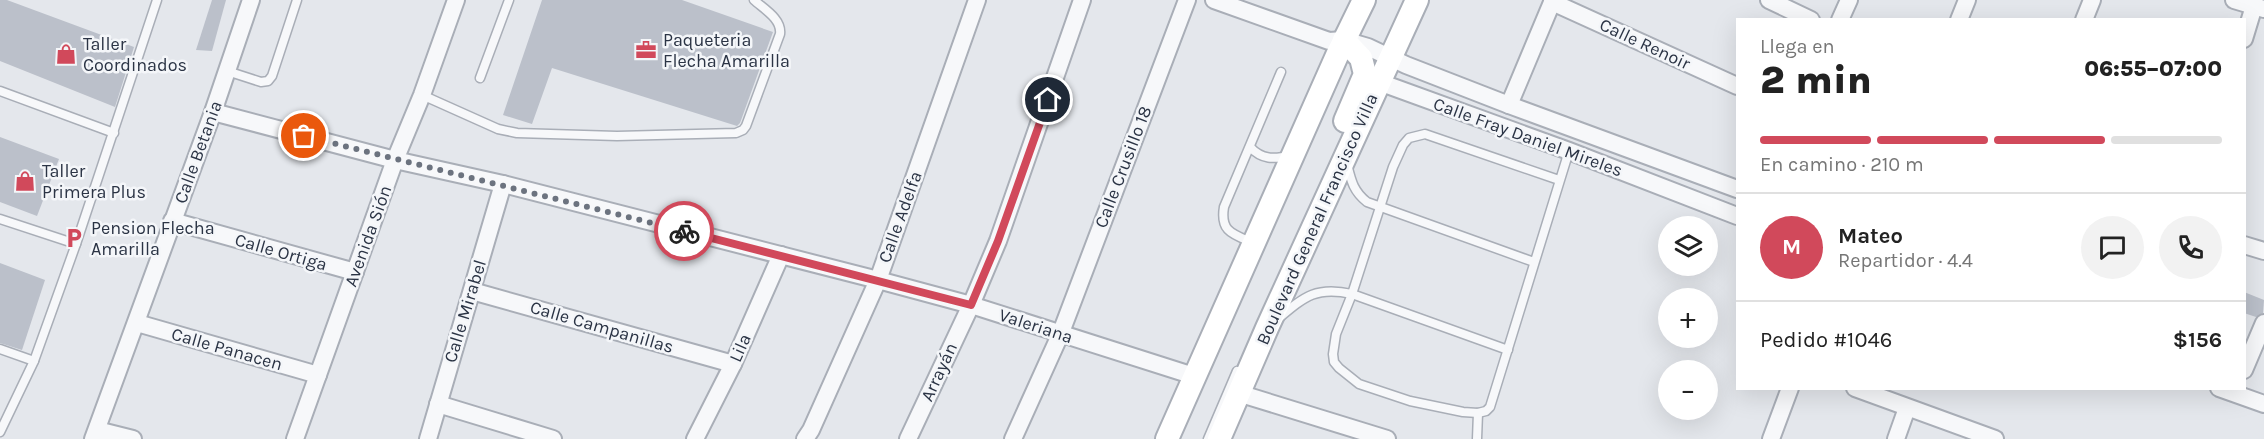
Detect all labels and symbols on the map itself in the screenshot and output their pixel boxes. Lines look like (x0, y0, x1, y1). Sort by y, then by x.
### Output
street label: Calle Renoir (1596, 13, 1694, 75)
place label: Paqueteria Flecha Amarilla (663, 29, 790, 72)
place label: Taller Coordinados (83, 33, 187, 76)
office icon: Paqueteria Flecha Amarilla (634, 38, 658, 62)
shop icon: Taller Coordinados (54, 42, 78, 66)
pin (1022, 74, 1073, 125)
street label: Boulevard General Francisco Villa (1251, 90, 1383, 348)
street label: Calle Fray Daniel Mireles (1430, 93, 1626, 181)
street label: Calle Betania (169, 98, 227, 206)
street label: Calle Crusillo 18 (1090, 103, 1156, 231)
pin (278, 110, 329, 161)
place label: Taller Primera Plus (42, 160, 146, 203)
street label: Calle Adelfa (873, 168, 927, 266)
shop icon: Taller Primera Plus (13, 169, 37, 193)
street label: Avenida Sión (339, 182, 397, 290)
courier (654, 201, 714, 261)
place label: Pension Flecha Amarilla (91, 217, 215, 260)
parking icon: Pension Flecha Amarilla (62, 226, 86, 250)
street label: Calle Ortiga (232, 228, 330, 276)
street label: Calle Mirabel (439, 257, 491, 365)
street label: Calle Campanillas (528, 296, 676, 358)
street label: Valeriana (996, 304, 1076, 348)
street label: Calle Panacen (169, 323, 285, 375)
street label: Lila (724, 330, 756, 366)
street label: Arrayán (916, 339, 962, 405)

